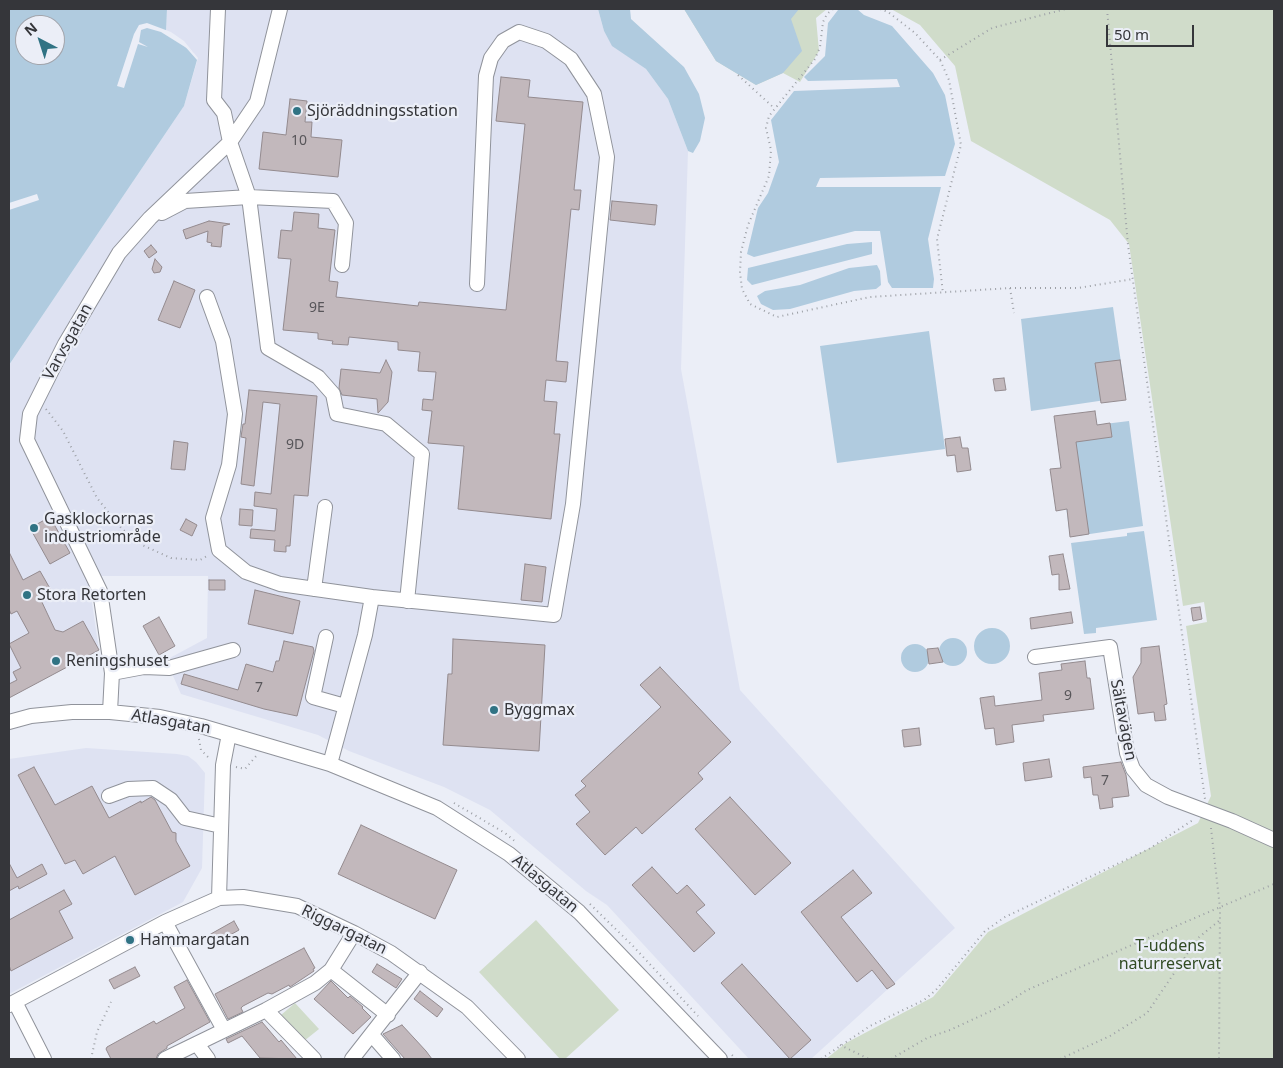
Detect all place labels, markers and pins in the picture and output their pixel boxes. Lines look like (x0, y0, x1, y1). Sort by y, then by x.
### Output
place label: Sjöräddningsstation (307, 101, 458, 121)
marker: Sjöräddningsstation (291, 105, 303, 117)
place label: Gasklockornas industriområde (44, 509, 161, 547)
marker: Gasklockornas industriområde (28, 522, 40, 534)
place label: Stora Retorten (37, 585, 146, 605)
marker: Stora Retorten (21, 589, 33, 601)
place label: Reningshuset (66, 651, 169, 671)
marker: Reningshuset (50, 655, 62, 667)
place label: Byggmax (504, 700, 575, 720)
marker: Byggmax (488, 704, 500, 716)
place label: Hammargatan (140, 930, 250, 950)
marker: Hammargatan (124, 934, 136, 946)

